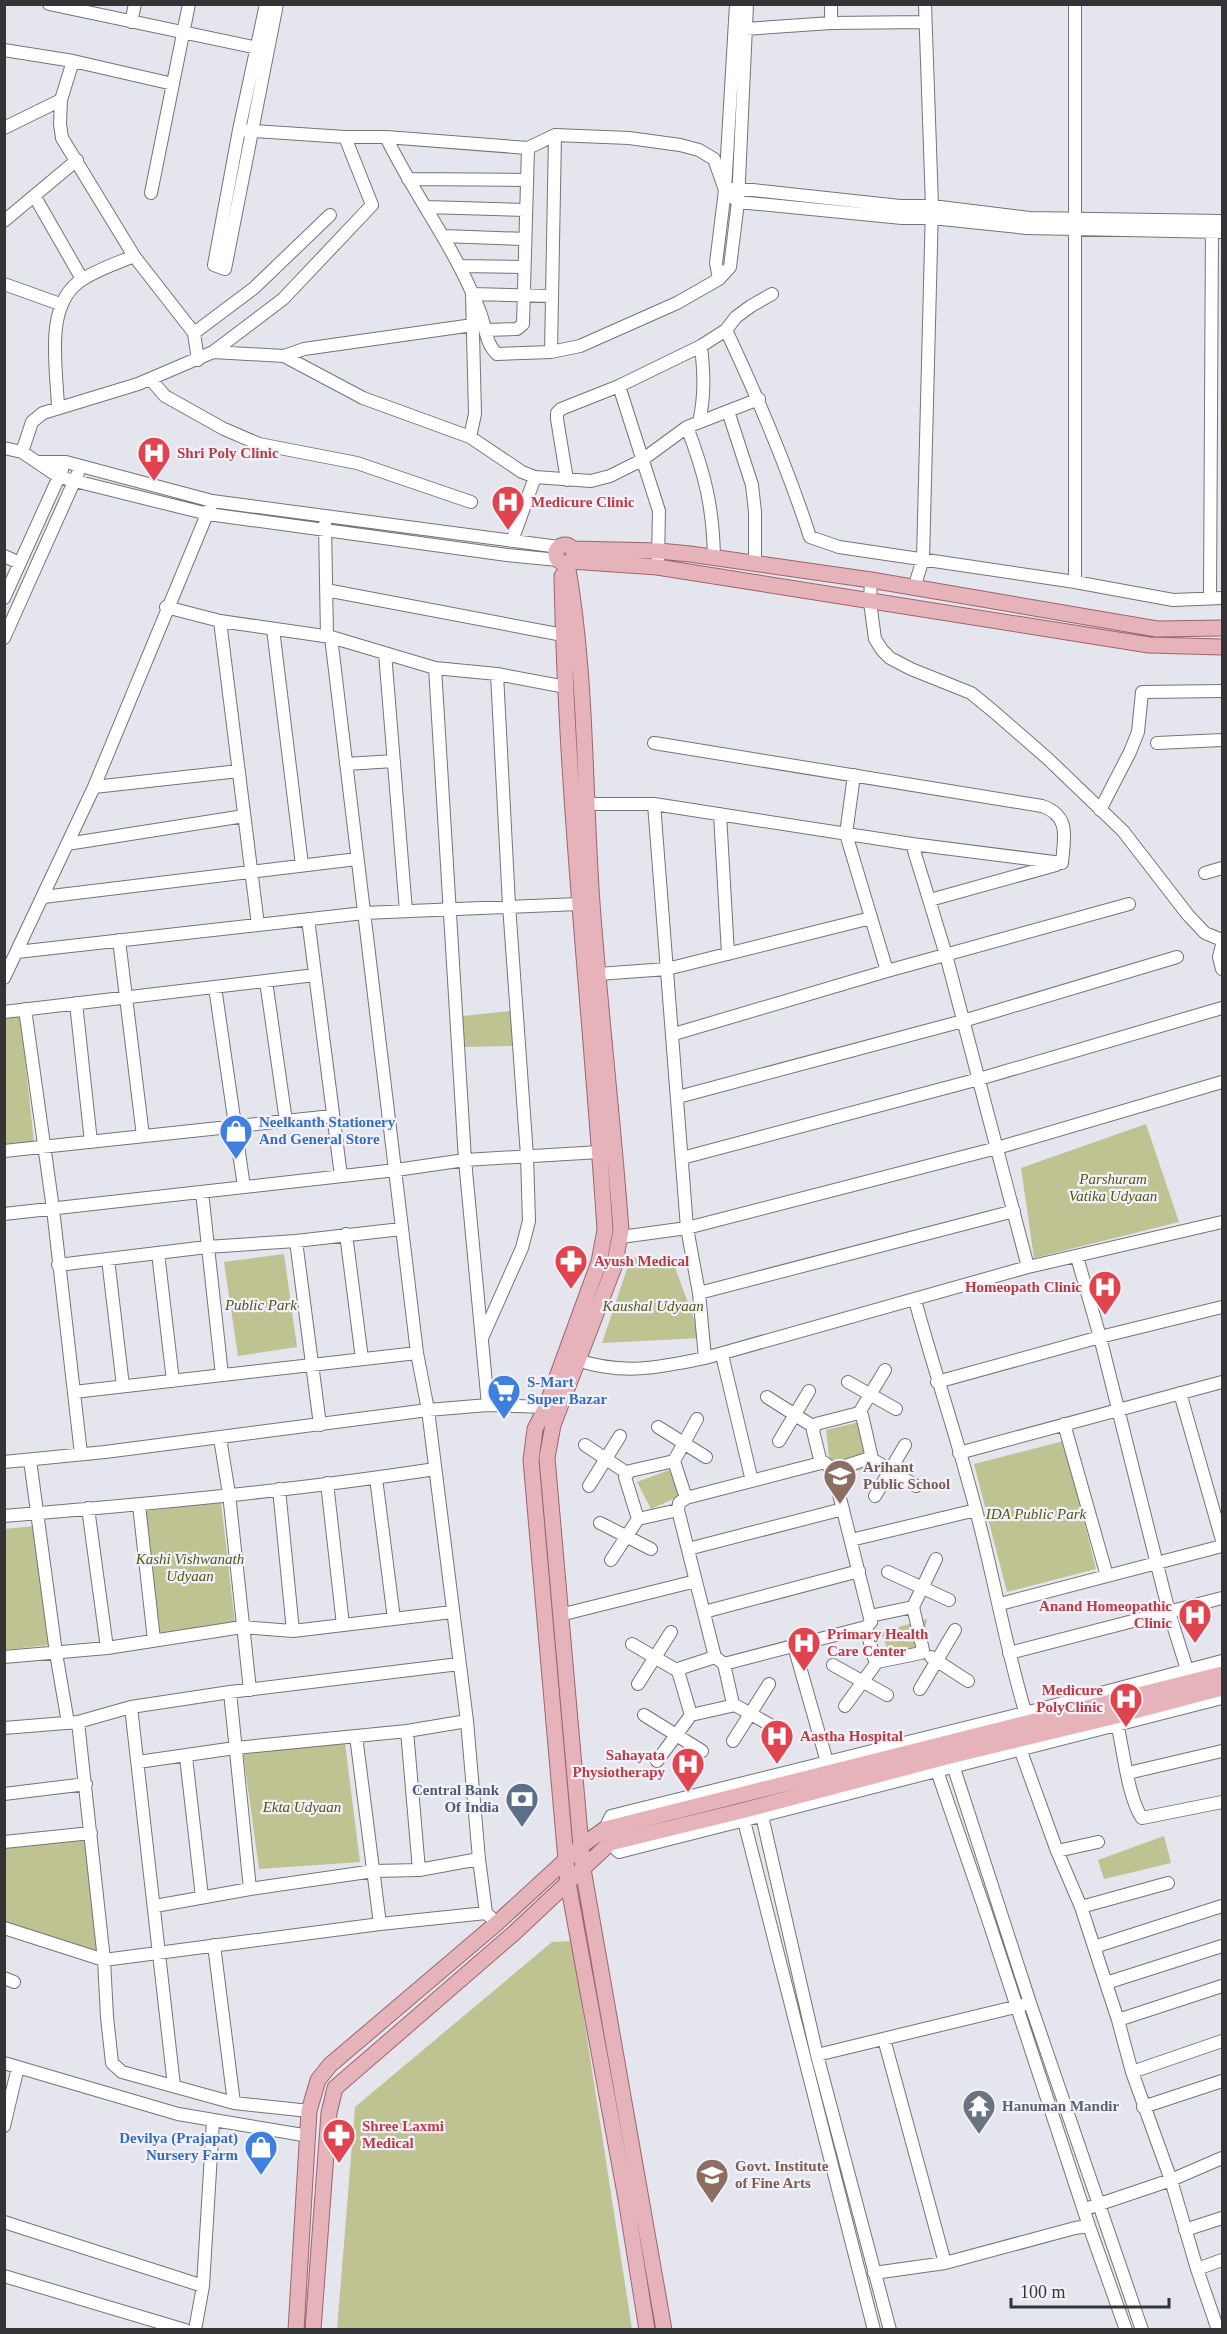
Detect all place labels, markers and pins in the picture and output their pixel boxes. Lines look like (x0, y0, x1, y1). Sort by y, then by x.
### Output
hospital icon: Shri Poly Clinic (136, 435, 172, 482)
place label: Shri Poly Clinic (177, 445, 279, 461)
hospital icon: Medicure Clinic (490, 484, 526, 531)
place label: Medicure Clinic (531, 494, 635, 510)
shop icon: Neelkanth Stationery And General Store (218, 1113, 254, 1160)
place label: Neelkanth Stationery And General Store (259, 1114, 396, 1147)
pharmacy icon: Ayush Medical (553, 1243, 589, 1290)
place label: Ayush Medical (594, 1253, 689, 1269)
hospital icon: Homeopath Clinic (1087, 1269, 1123, 1316)
place label: Homeopath Clinic (965, 1279, 1082, 1295)
supermarket icon: S-Mart Super Bazar (486, 1373, 522, 1420)
place label: S-Mart Super Bazar (527, 1374, 607, 1407)
school or university icon: Arihant Public School (822, 1458, 858, 1505)
place label: Arihant Public School (863, 1459, 950, 1492)
hospital icon: Anand Homeopathic Clinic (1177, 1597, 1213, 1644)
place label: Anand Homeopathic Clinic (1039, 1598, 1172, 1631)
hospital icon: Primary Health Care Center (786, 1625, 822, 1672)
place label: Primary Health Care Center (827, 1626, 929, 1659)
hospital icon: Medicure PolyClinic (1108, 1681, 1144, 1728)
place label: Medicure PolyClinic (1036, 1682, 1103, 1715)
hospital icon: Aastha Hospital (759, 1718, 795, 1765)
place label: Aastha Hospital (800, 1728, 903, 1744)
hospital icon: Sahayata Physiotherapy (670, 1746, 706, 1793)
place label: Sahayata Physiotherapy (572, 1747, 665, 1780)
bank icon: Central Bank Of India (504, 1781, 540, 1828)
place label: Central Bank Of India (412, 1782, 500, 1815)
temple icon: Hanuman Mandir (961, 2088, 997, 2135)
place label: Hanuman Mandir (1002, 2098, 1119, 2114)
pharmacy icon: Shree Laxmi Medical (321, 2117, 357, 2164)
place label: Shree Laxmi Medical (362, 2118, 444, 2151)
shop icon: Devilya (Prajapat) Nursery Farm (243, 2129, 279, 2176)
place label: Devilya (Prajapat) Nursery Farm (119, 2130, 238, 2163)
school or university icon: Govt. Institute of Fine Arts (694, 2157, 730, 2204)
place label: Govt. Institute of Fine Arts (735, 2158, 829, 2191)

